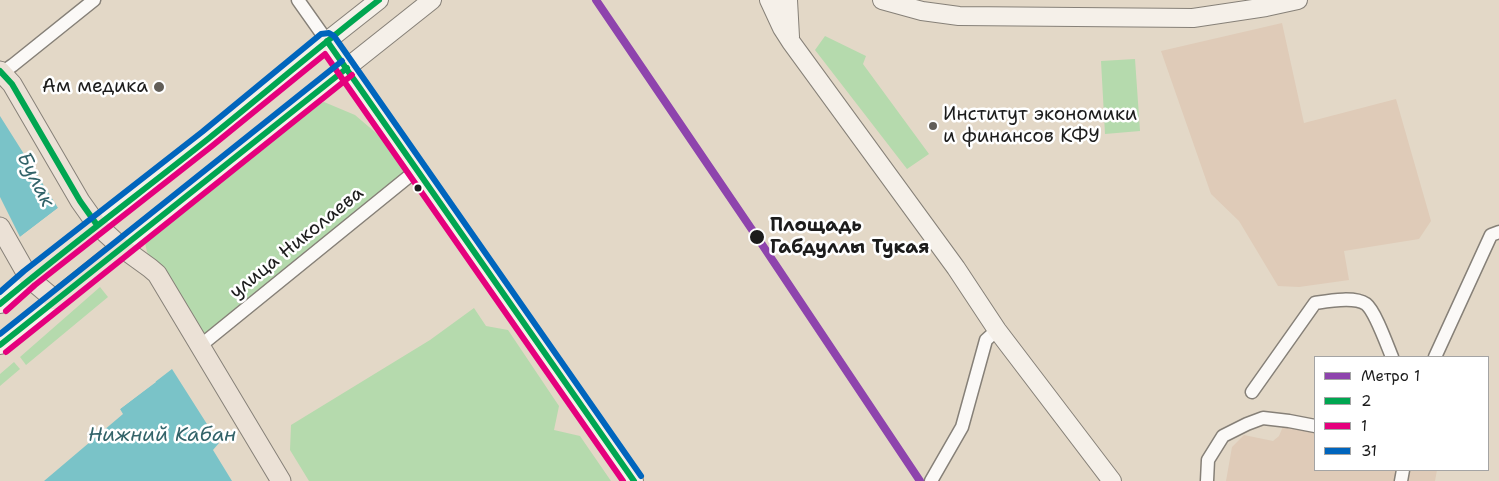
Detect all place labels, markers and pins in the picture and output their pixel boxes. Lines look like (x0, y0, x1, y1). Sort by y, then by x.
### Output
place label: Ам медика (42, 76, 148, 98)
marker: Ам медика (152, 80, 166, 94)
place label: Институт экономики и финансов КФУ (943, 104, 1137, 148)
marker: Институт экономики и финансов КФУ (927, 120, 939, 132)
unlabelled marker (413, 183, 423, 193)
place label: Площадь Габдуллы Тукая (770, 215, 929, 259)
marker: Площадь Габдуллы Тукая (748, 228, 766, 246)

